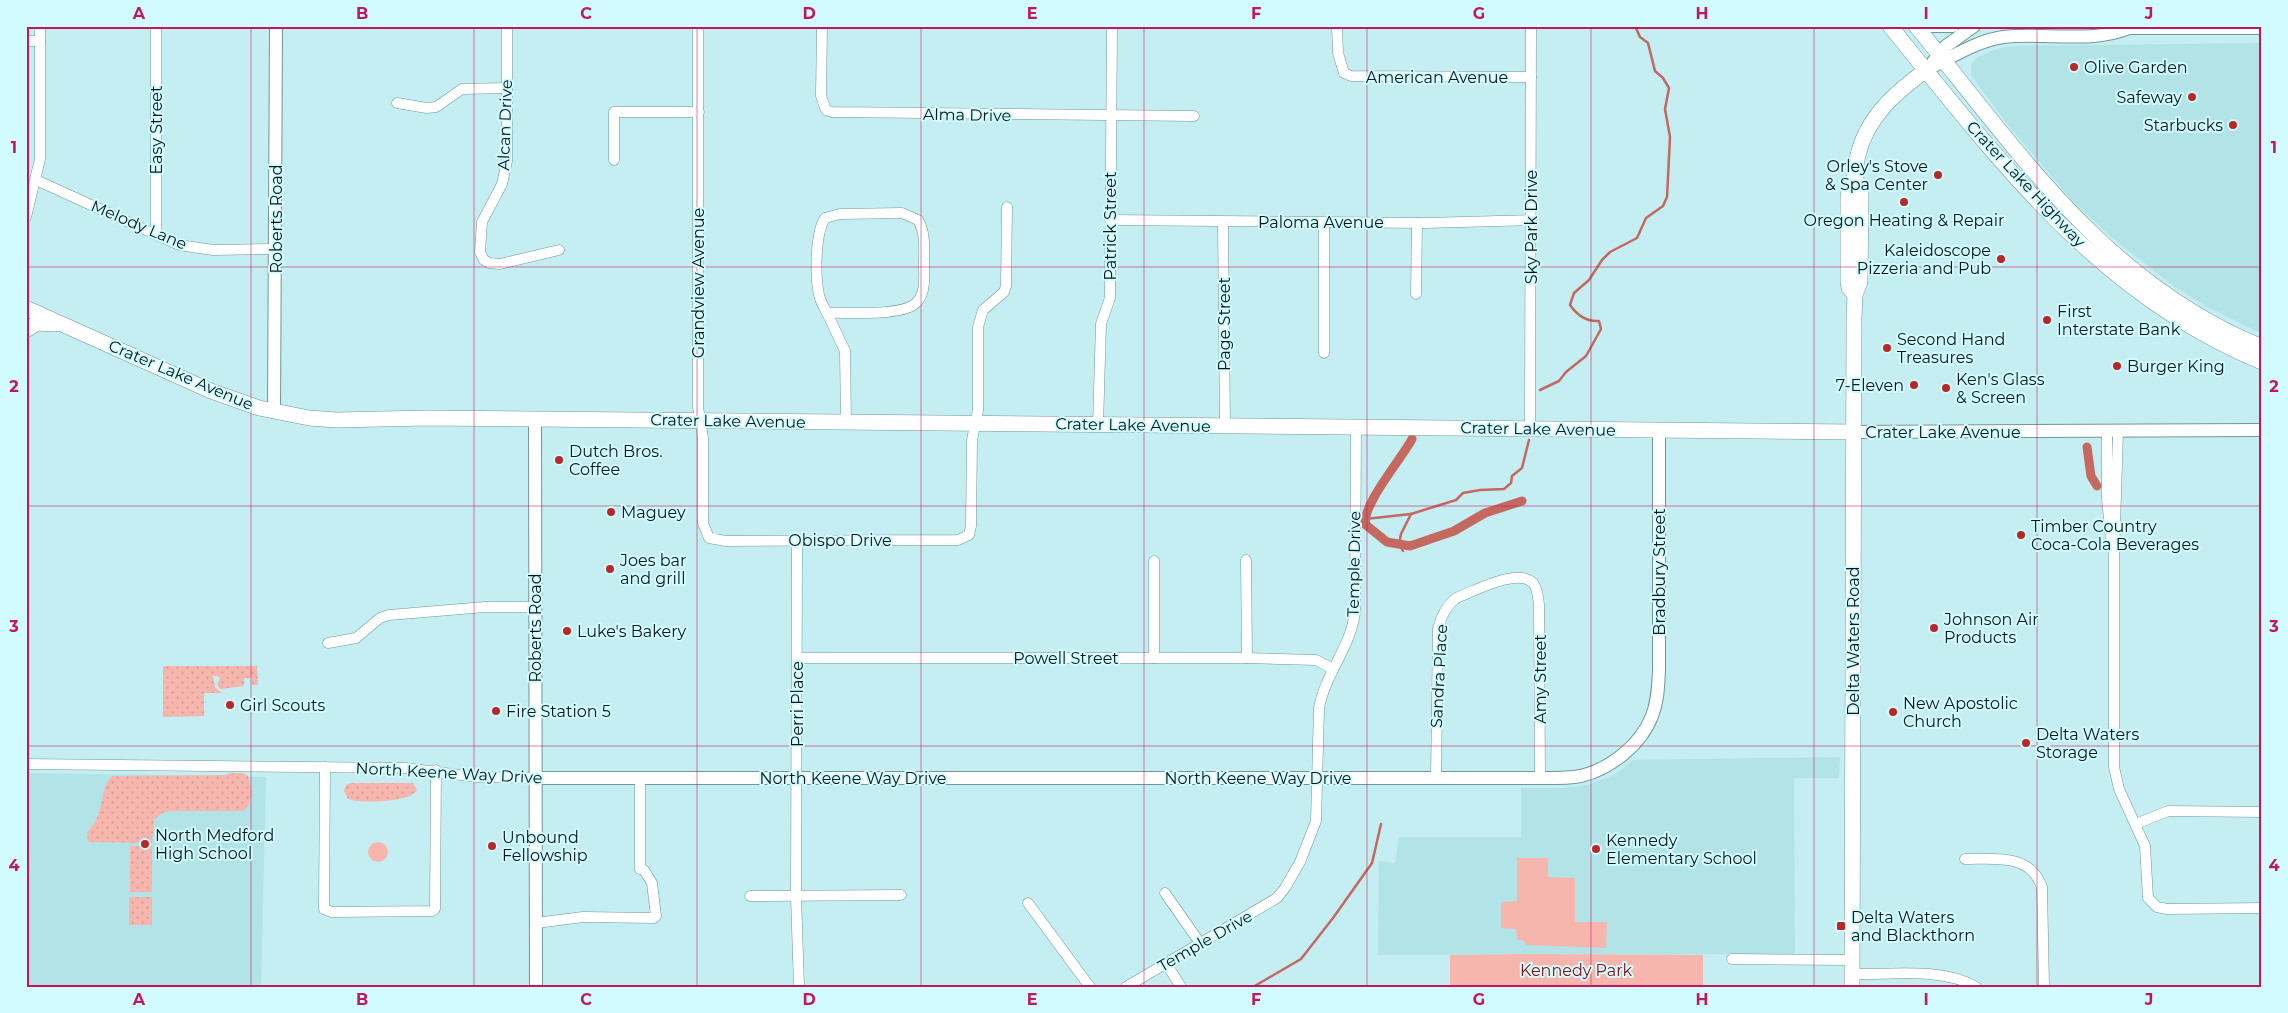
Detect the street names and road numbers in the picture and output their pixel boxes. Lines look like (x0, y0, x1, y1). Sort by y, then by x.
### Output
street label: American Avenue (1366, 68, 1508, 87)
street label: Alcan Drive (494, 79, 516, 171)
street label: Easy Street (147, 85, 166, 175)
street label: Alma Drive (923, 105, 1011, 125)
street label: Crater Lake Highway (1963, 117, 2090, 251)
street label: Roberts Road (267, 164, 286, 274)
street label: Sky Park Drive (1522, 170, 1541, 284)
street label: Patrick Street (1101, 171, 1120, 280)
street label: Melody Lane (88, 196, 190, 254)
street label: Grandview Avenue (689, 208, 708, 358)
street label: Paloma Avenue (1258, 213, 1384, 232)
street label: Page Street (1215, 277, 1234, 371)
street label: Crater Lake Avenue (106, 336, 256, 414)
street label: Crater Lake Avenue (650, 410, 806, 432)
street label: Crater Lake Avenue (1055, 414, 1211, 436)
street label: Crater Lake Avenue (1460, 418, 1616, 440)
street label: Crater Lake Avenue (1865, 423, 2021, 442)
street label: Bradbury Street (1650, 508, 1669, 636)
street label: Temple Drive (1344, 511, 1364, 617)
street label: Obispo Drive (788, 531, 892, 550)
street label: Delta Waters Road (1844, 566, 1863, 716)
street label: Roberts Road (526, 573, 545, 683)
street label: Sandra Place (1427, 624, 1451, 728)
street label: Amy Street (1531, 634, 1550, 724)
street label: Powell Street (1013, 649, 1119, 668)
street label: Perri Place (788, 661, 807, 747)
street label: North Keene Way Drive (355, 759, 543, 787)
street label: North Keene Way Drive (760, 769, 947, 788)
street label: North Keene Way Drive (1165, 769, 1352, 788)
street label: Temple Drive (1154, 906, 1256, 976)

